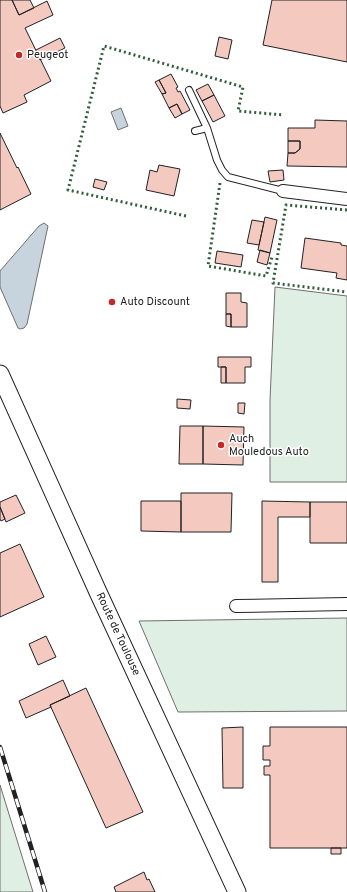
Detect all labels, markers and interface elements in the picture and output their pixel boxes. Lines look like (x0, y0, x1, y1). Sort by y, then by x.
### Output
place label: Peugeot (27, 48, 68, 62)
marker: Peugeot (14, 50, 24, 60)
place label: Auto Discount (120, 295, 190, 309)
marker: Auto Discount (107, 297, 117, 307)
place label: Auch Mouledous Auto (229, 432, 309, 459)
marker: Auch Mouledous Auto (216, 440, 226, 450)
street label: Route de Toulouse (93, 590, 143, 678)

